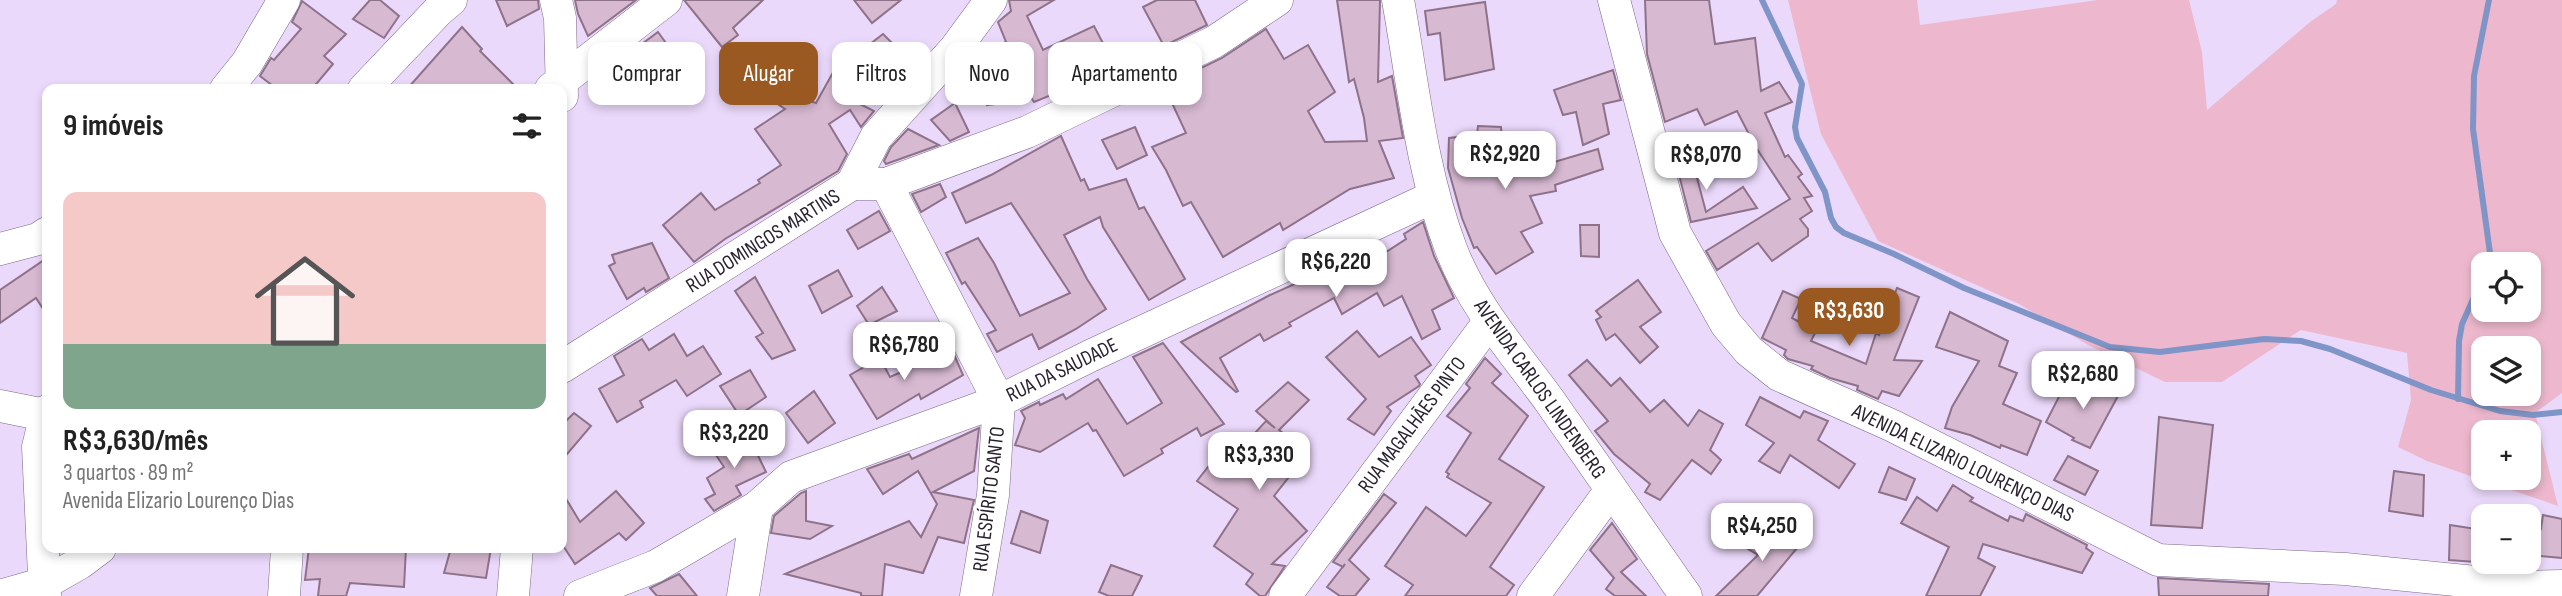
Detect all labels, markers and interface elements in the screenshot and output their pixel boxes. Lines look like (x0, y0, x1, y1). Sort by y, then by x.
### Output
chip: Comprar (588, 42, 705, 105)
chip: Alugar (719, 42, 818, 105)
chip: Filtros (832, 42, 931, 105)
chip: Novo (945, 42, 1034, 105)
chip: Apartamento (1048, 42, 1202, 105)
icon: filters (508, 107, 546, 145)
text: 9 imóveis (63, 108, 163, 144)
pin: R$2,920 (1440, 132, 1570, 191)
pin: R$8,070 (1641, 132, 1771, 192)
text: R$2,920 (1470, 140, 1540, 168)
text: R$8,070 (1671, 141, 1741, 169)
street label: RUA DOMINGOS MARTINS (681, 184, 845, 298)
icon: home (242, 238, 368, 364)
pin: R$6,220 (1271, 240, 1401, 299)
text: R$6,220 (1301, 248, 1371, 276)
map controls (2471, 252, 2541, 574)
button: locate (2471, 252, 2541, 322)
pin: R$3,630 (1784, 288, 1914, 348)
street label: AVENIDA CARLOS LINDENBERG (1468, 294, 1611, 483)
text: R$3,630 (1814, 297, 1884, 325)
pin: R$6,780 (839, 322, 969, 382)
text: R$6,780 (869, 331, 939, 359)
street label: RUA DA SAUDADE (1002, 332, 1122, 408)
button: layers (2471, 336, 2541, 406)
street label: RUA MAGALHÃES PINTO (1353, 352, 1471, 498)
pin: R$2,680 (2018, 352, 2148, 411)
text: R$2,680 (2048, 360, 2118, 388)
street label: AVENIDA ELIZARIO LOURENÇO DIAS (1847, 398, 2078, 528)
pin: R$3,220 (669, 410, 799, 470)
text: R$3,220 (699, 419, 769, 447)
button: + (2471, 420, 2541, 490)
text: R$3,630/mês (63, 423, 208, 459)
street label: RUA ESPÍRITO SANTO (968, 425, 1010, 573)
pin: R$3,330 (1194, 433, 1324, 492)
text: R$3,330 (1224, 441, 1294, 469)
text: 3 quartos · 89 m² (63, 459, 194, 487)
text: Avenida Elizario Lourenço Dias (63, 487, 294, 515)
pin: R$4,250 (1697, 504, 1827, 563)
button: − (2471, 504, 2541, 574)
text: R$4,250 (1727, 512, 1797, 540)

